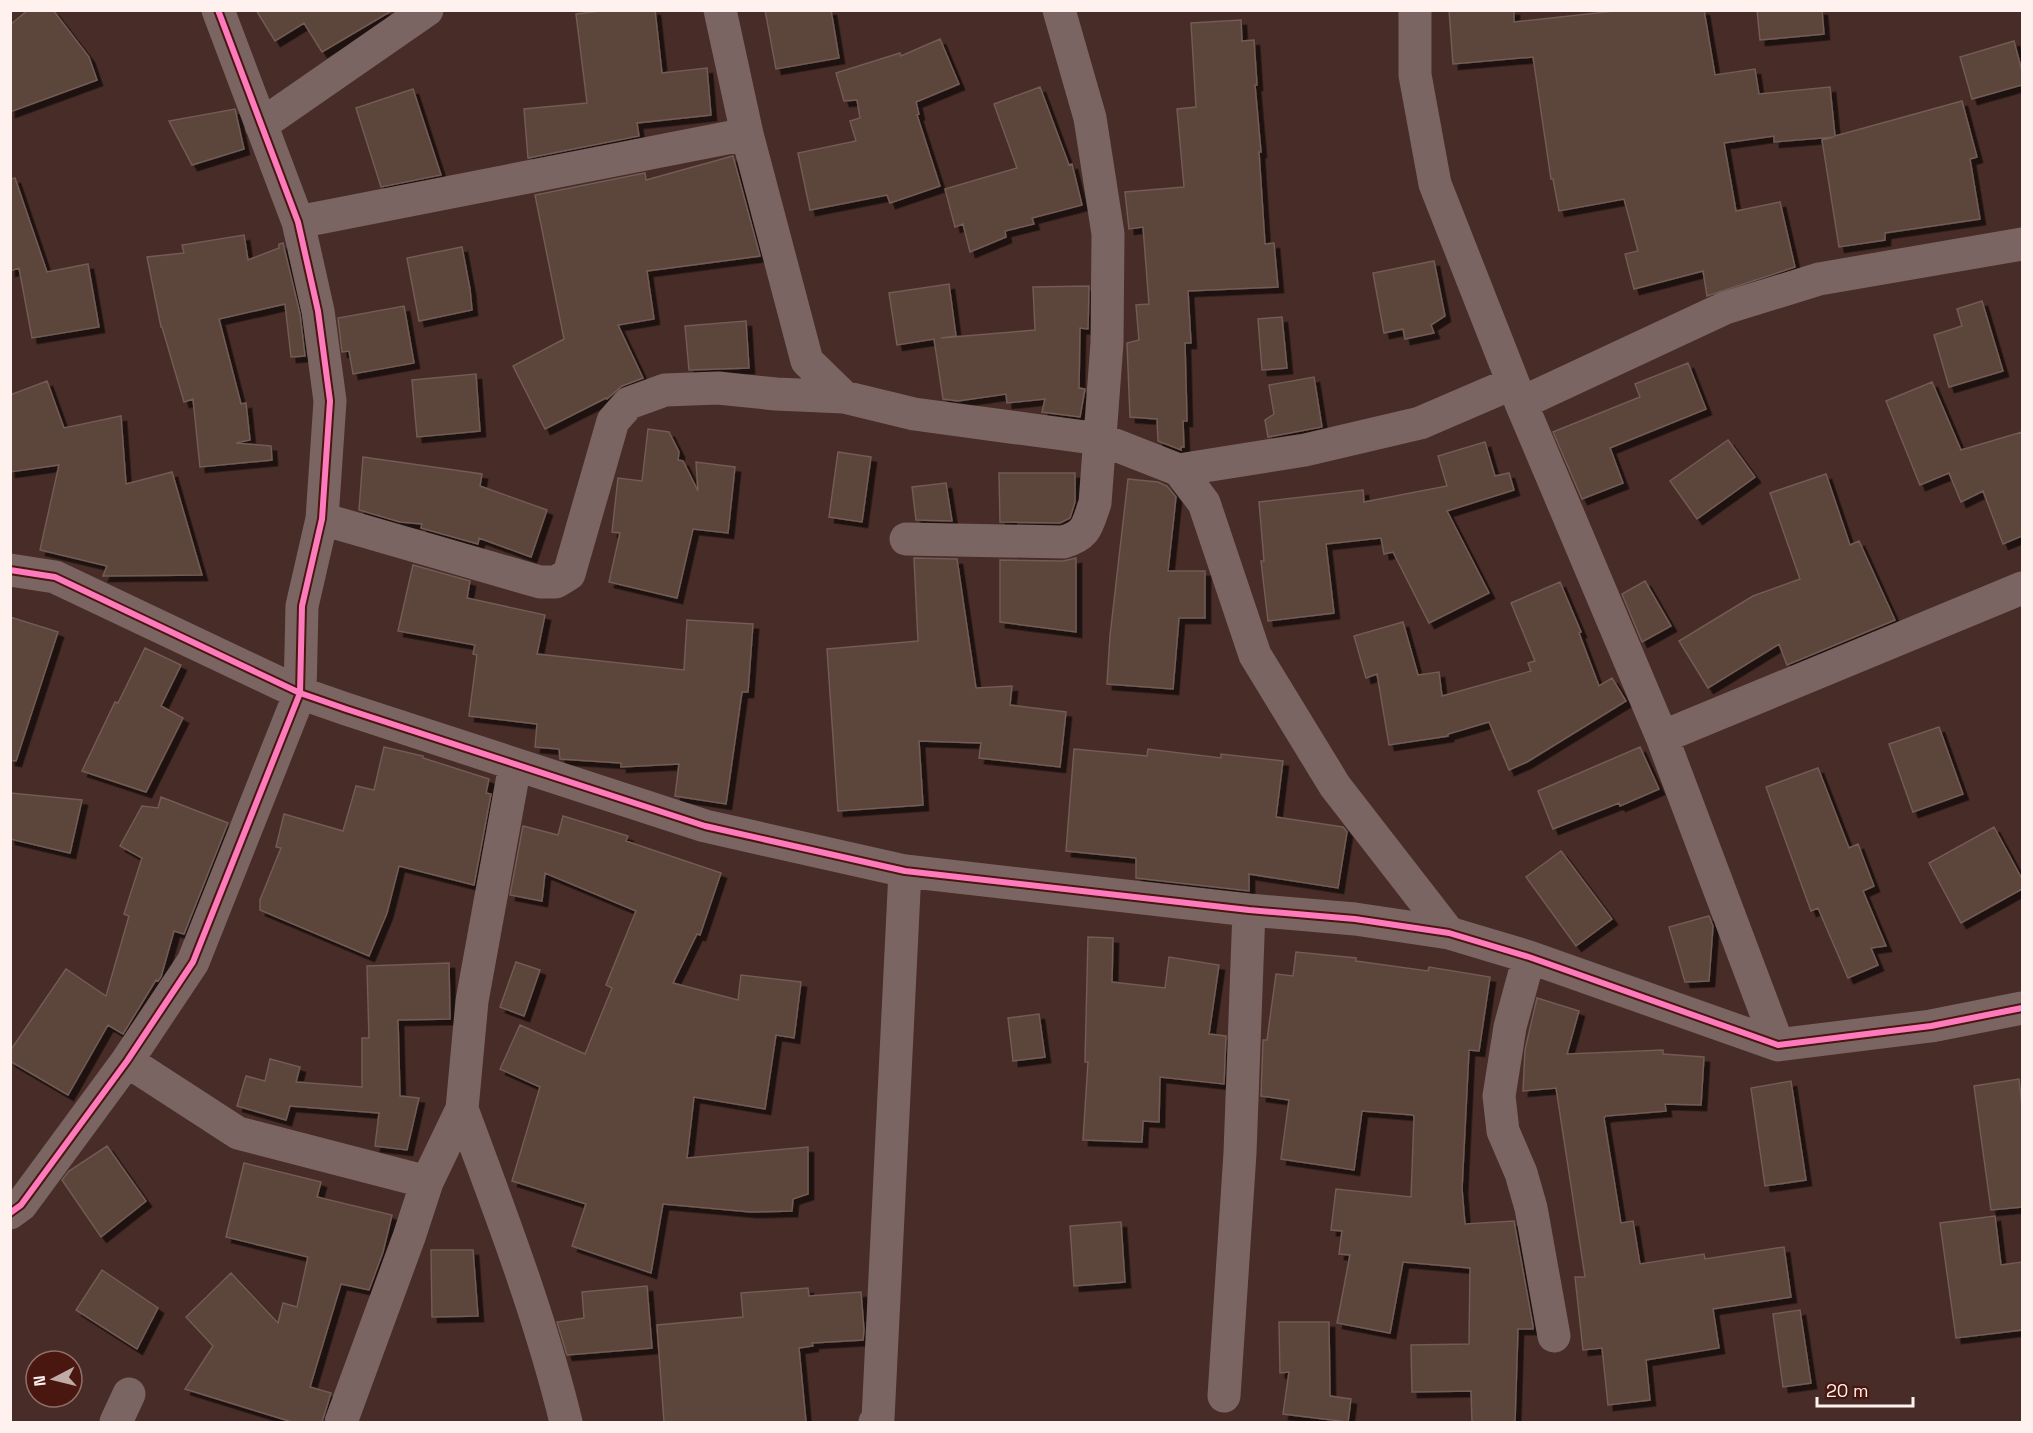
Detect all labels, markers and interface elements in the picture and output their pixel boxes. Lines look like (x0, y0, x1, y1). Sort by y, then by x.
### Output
north arrow (24, 1349, 84, 1409)
scale bar (1817, 1370, 1913, 1408)
text: N (29, 1374, 51, 1387)
text: 20 m (1826, 1379, 1869, 1402)

